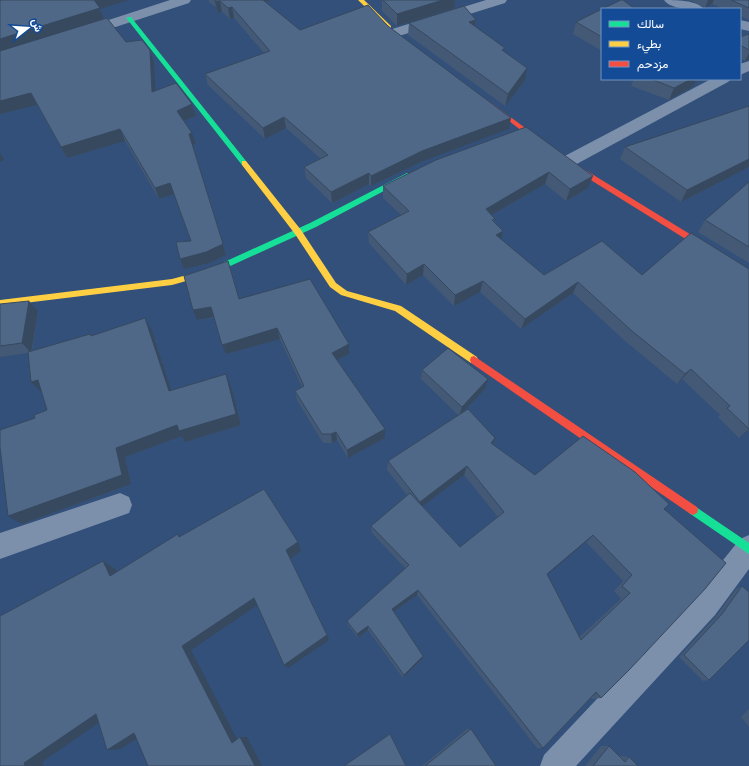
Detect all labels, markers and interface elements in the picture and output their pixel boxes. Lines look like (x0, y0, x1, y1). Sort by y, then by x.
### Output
north arrow (8, 8, 48, 48)
legend (601, 8, 741, 80)
text: ش (29, 17, 45, 33)
text: سالك (637, 17, 664, 31)
text: بطيء (637, 37, 661, 54)
text: مزدحم (637, 57, 668, 72)

